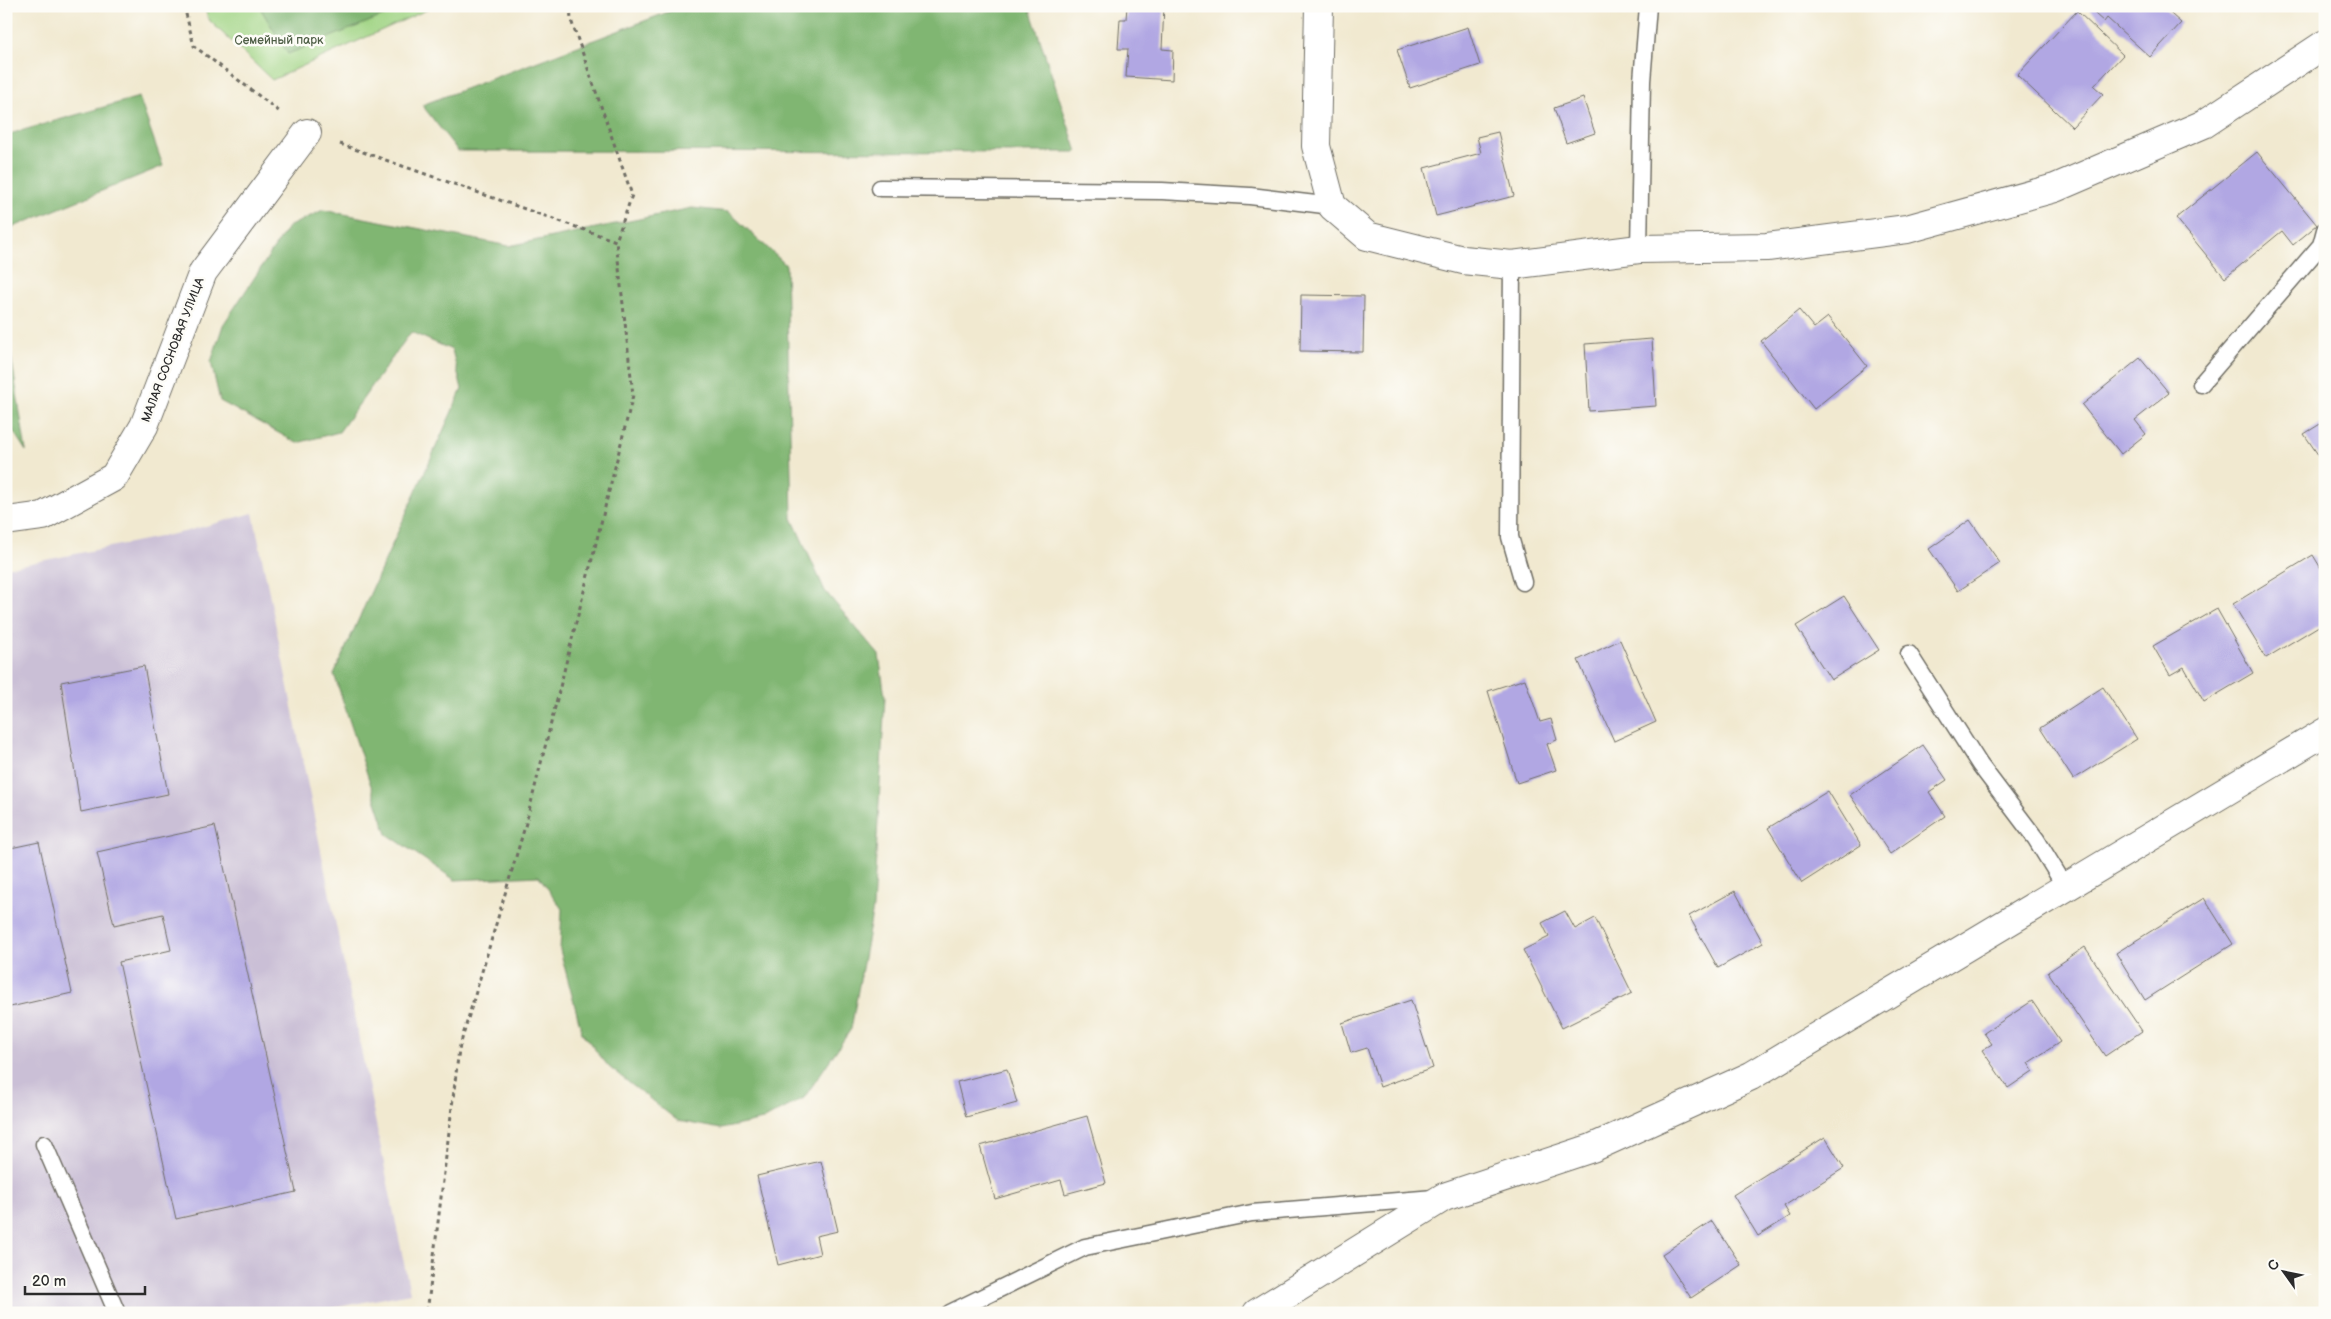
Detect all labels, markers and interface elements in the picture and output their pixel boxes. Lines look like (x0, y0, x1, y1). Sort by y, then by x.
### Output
park label: Семейный парк (235, 33, 324, 48)
street label: МАЛАЯ СОСНОВАЯ УЛИЦА (138, 275, 208, 424)
north arrow (2258, 1246, 2308, 1296)
text: С (2264, 1256, 2283, 1274)
scale bar (25, 1264, 145, 1296)
text: 20 m (32, 1272, 66, 1291)

